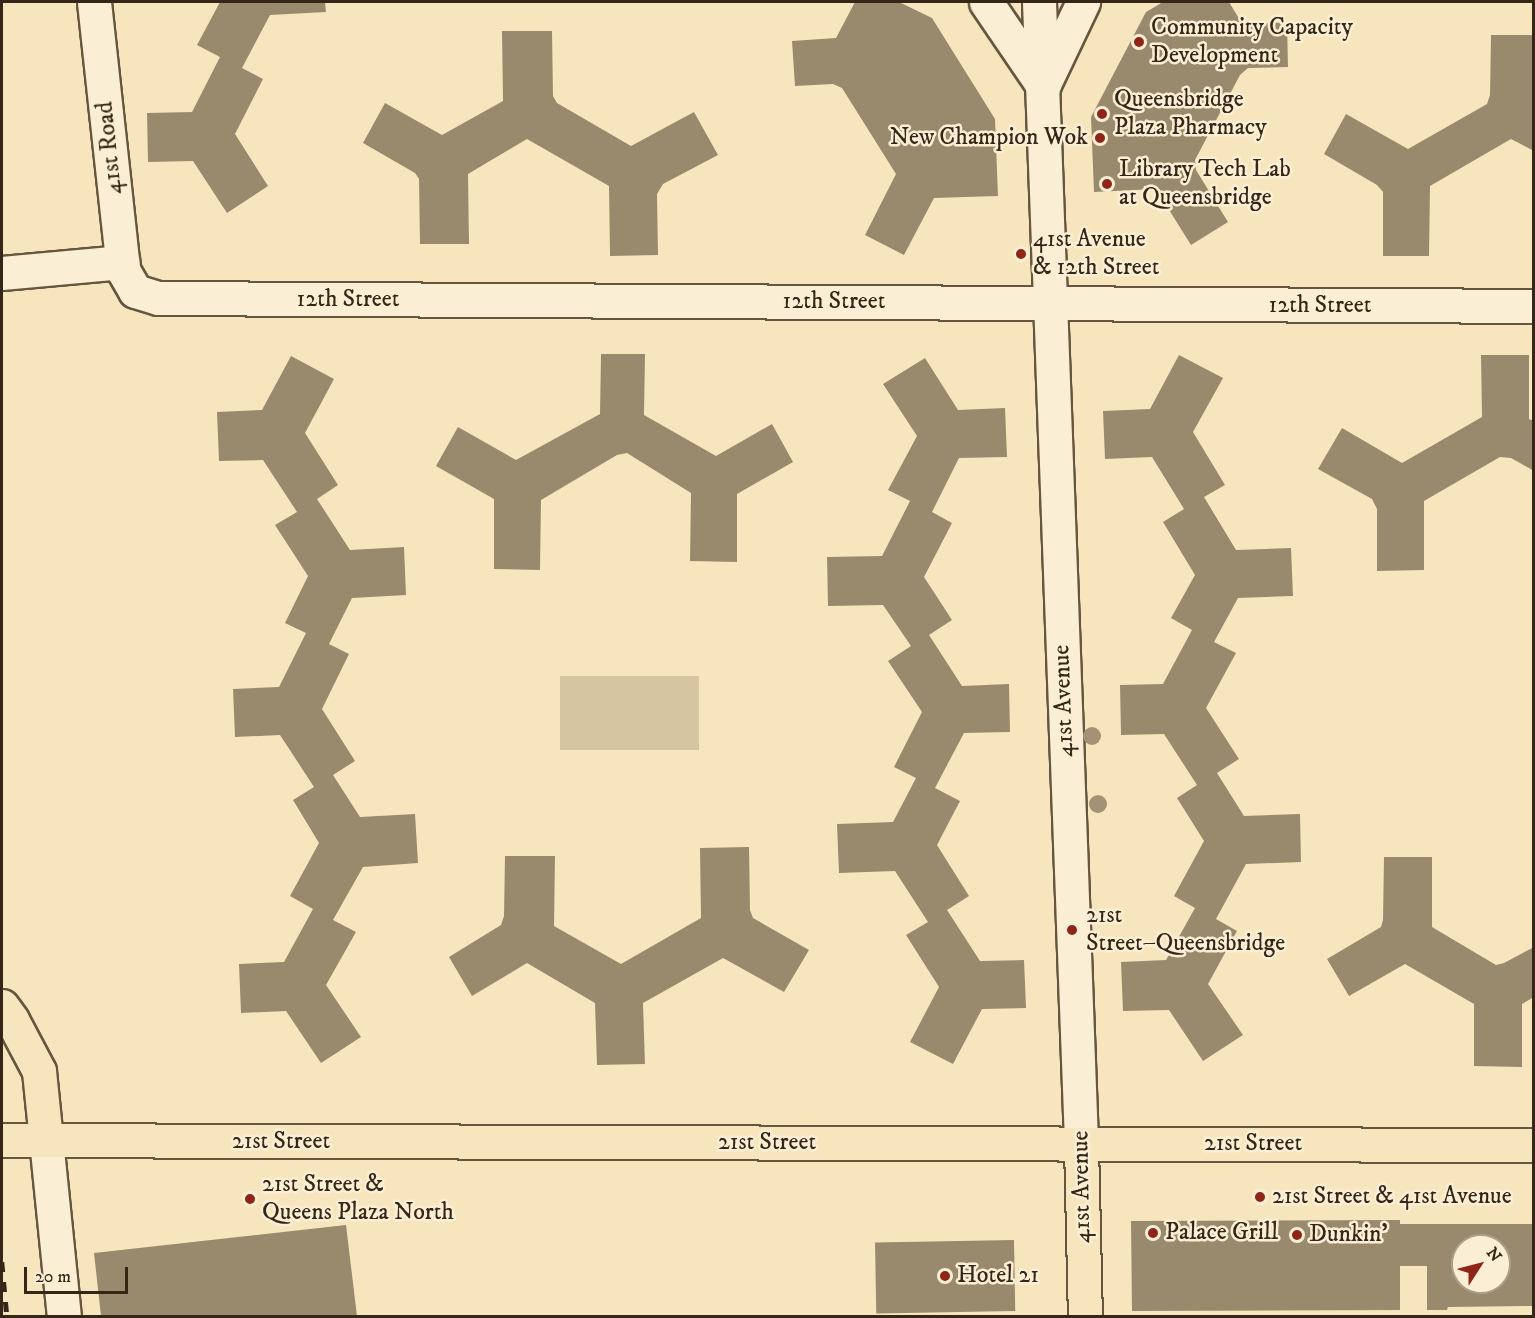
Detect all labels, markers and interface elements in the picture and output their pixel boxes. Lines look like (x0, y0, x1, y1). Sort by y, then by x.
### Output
place label: Community Capacity Development (1151, 14, 1353, 70)
marker: Community Capacity Development (1132, 35, 1146, 49)
place label: Queensbridge Plaza Pharmacy (1114, 86, 1267, 142)
street label: 41st Road (91, 100, 129, 196)
marker: Queensbridge Plaza Pharmacy (1095, 107, 1109, 121)
place label: New Champion Wok (890, 124, 1088, 152)
marker: New Champion Wok (1093, 131, 1107, 145)
place label: Library Tech Lab at Queensbridge (1119, 156, 1291, 212)
marker: Library Tech Lab at Queensbridge (1100, 177, 1114, 191)
place label: 41st Avenue & 12th Street (1033, 226, 1159, 282)
marker: 41st Avenue & 12th Street (1014, 247, 1028, 261)
street label: 12th Street (297, 286, 399, 314)
street label: 12th Street (783, 288, 885, 316)
street label: 12th Street (1269, 292, 1371, 320)
street label: 41st Avenue (1048, 644, 1080, 758)
place label: 21st Street–Queensbridge (1086, 902, 1285, 958)
marker: 21st Street–Queensbridge (1063, 921, 1081, 939)
street label: 21st Street (232, 1128, 330, 1156)
street label: 21st Street (718, 1129, 816, 1157)
street label: 41st Avenue (1067, 1130, 1097, 1244)
street label: 21st Street (1204, 1130, 1302, 1158)
place label: 21st Street & Queens Plaza North (262, 1171, 454, 1227)
place label: 21st Street & 41st Avenue (1272, 1183, 1512, 1211)
marker: 21st Street & 41st Avenue (1253, 1190, 1267, 1204)
marker: 21st Street & Queens Plaza North (243, 1192, 257, 1206)
place label: Palace Grill (1165, 1219, 1278, 1247)
place label: Dunkin' (1309, 1221, 1388, 1249)
marker: Palace Grill (1146, 1226, 1160, 1240)
marker: Dunkin' (1290, 1228, 1304, 1242)
north arrow (1451, 1234, 1511, 1294)
text: N (1482, 1243, 1506, 1266)
scale bar (27, 1255, 130, 1293)
place label: Hotel 21 (957, 1262, 1039, 1290)
text: 20 m (35, 1266, 71, 1288)
marker: Hotel 21 (938, 1269, 952, 1283)

